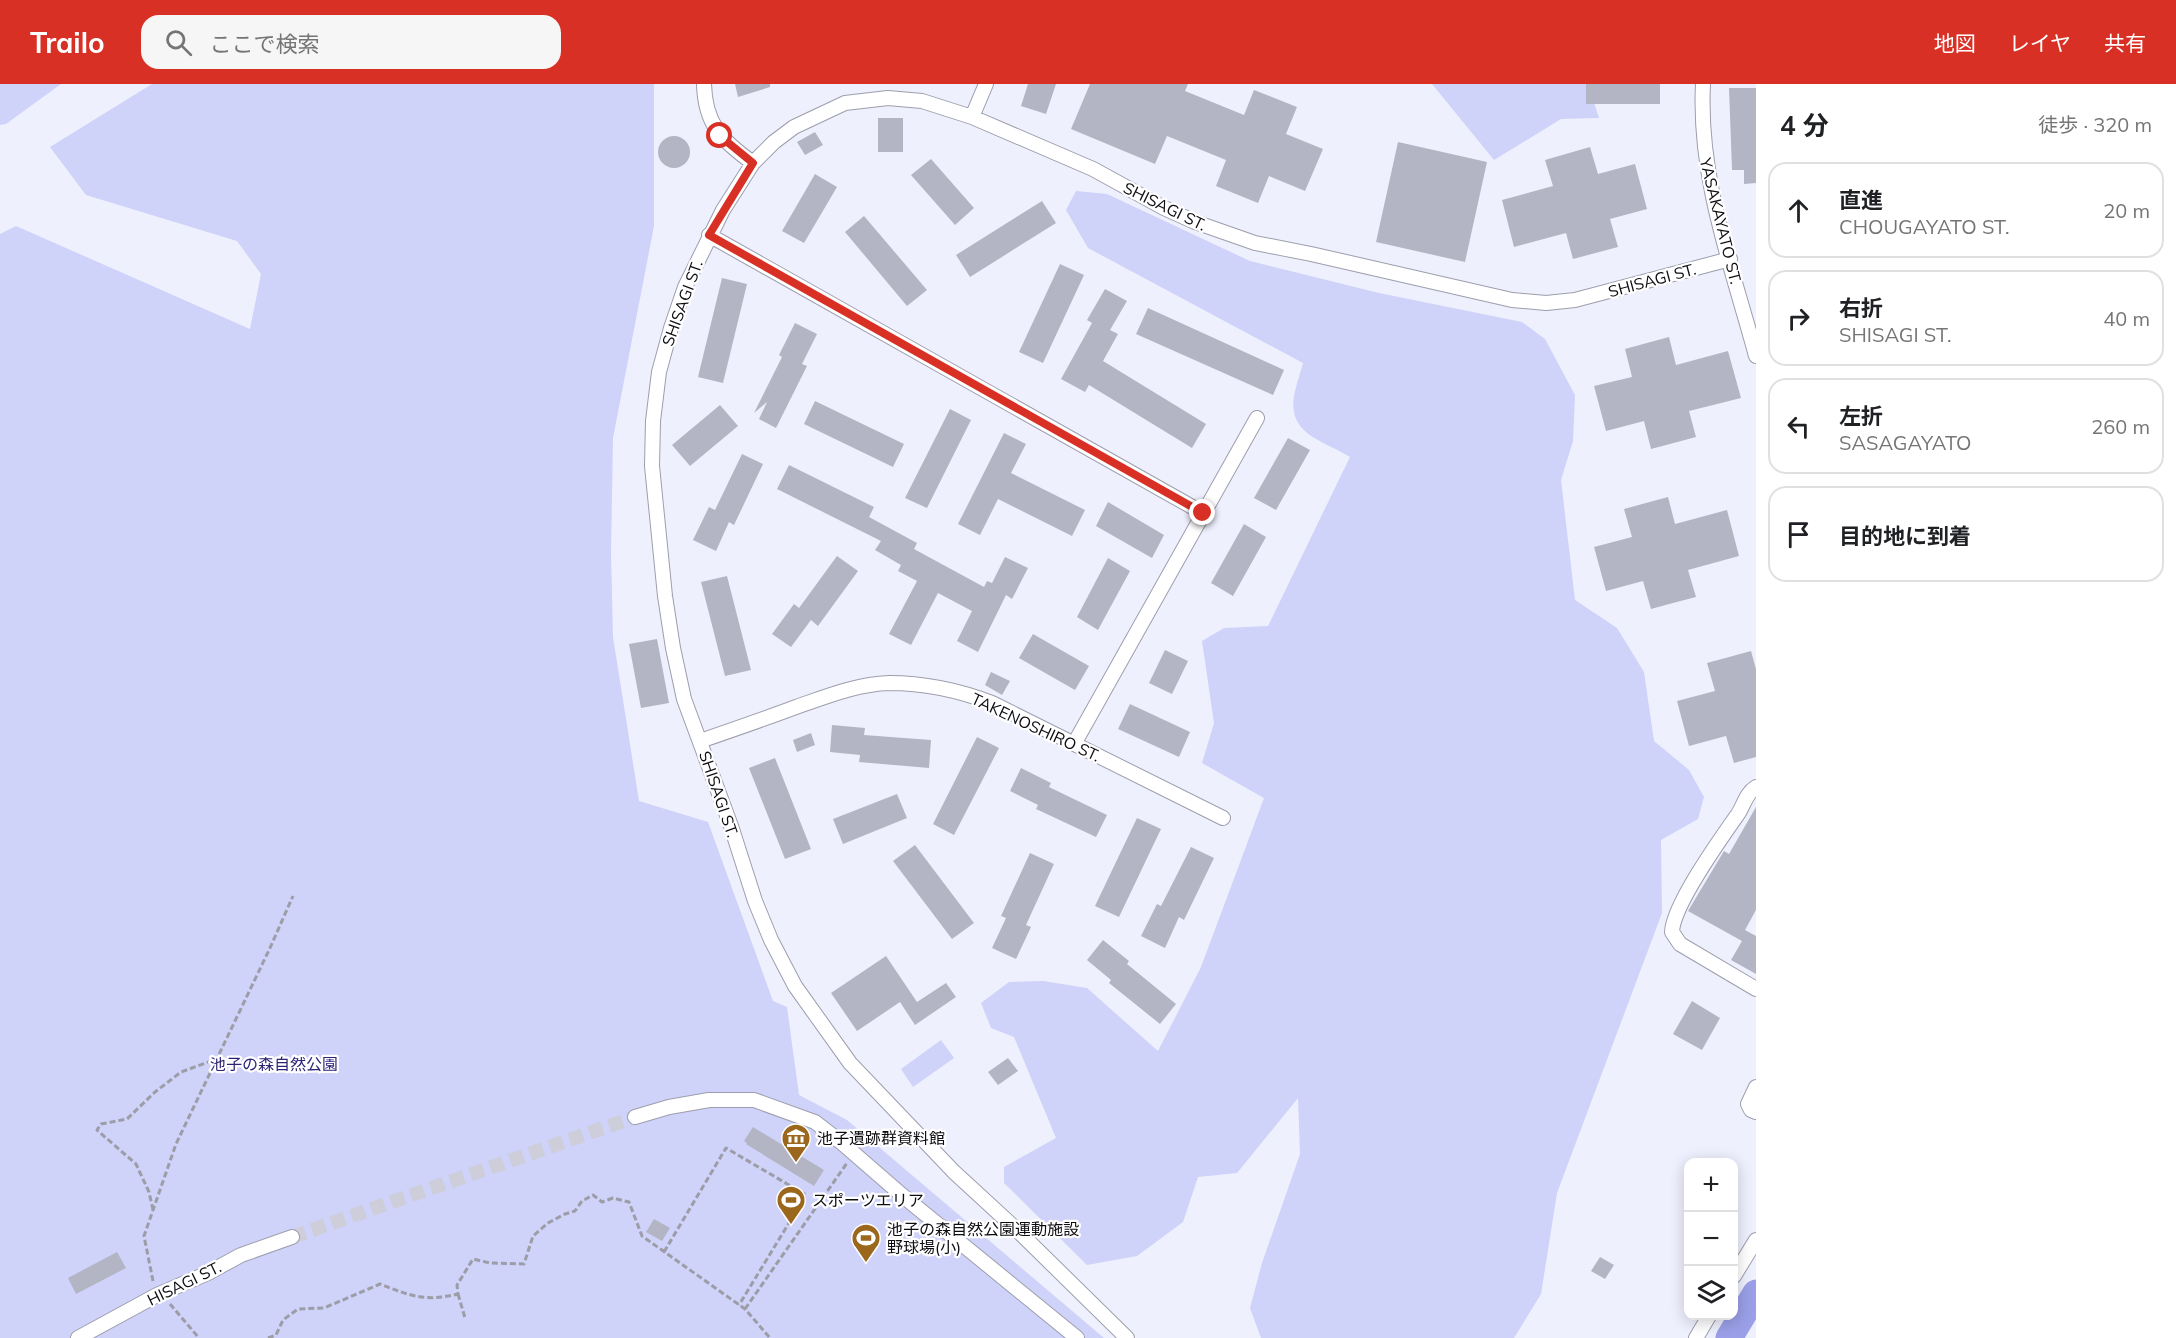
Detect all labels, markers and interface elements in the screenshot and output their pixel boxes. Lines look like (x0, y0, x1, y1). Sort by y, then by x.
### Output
search box (141, 15, 561, 69)
text: Trailo (30, 25, 105, 60)
icon: search (162, 26, 195, 59)
text: ここで検索 (210, 30, 320, 58)
text: 地図 (1934, 30, 1976, 56)
text: レイヤ (2009, 30, 2071, 56)
text: 共有 (2104, 30, 2146, 56)
text: 4 分 (1780, 109, 1829, 142)
text: 徒歩 · 320 m (2038, 112, 2152, 137)
route start (706, 122, 732, 148)
street label: YASAKAYATO ST. (1695, 155, 1746, 286)
street label: SHISAGI ST. (1120, 177, 1210, 235)
text: 直進 (1839, 186, 1883, 214)
icon: ahead (1782, 194, 1815, 227)
text: 20 m (2103, 198, 2150, 223)
text: CHOUGAYATO ST. (1839, 214, 2010, 239)
street label: SHISAGI ST. (657, 257, 707, 349)
street label: SHISAGI ST. (1606, 259, 1698, 301)
text: 右折 (1839, 294, 1883, 322)
icon: right (1782, 302, 1815, 335)
text: 40 m (2103, 306, 2150, 331)
text: SHISAGI ST. (1839, 322, 1951, 347)
text: 左折 (1839, 402, 1883, 430)
icon: left (1782, 410, 1815, 443)
text: 260 m (2091, 414, 2150, 439)
text: SASAGAYATO (1839, 430, 1972, 455)
route end (1189, 499, 1215, 525)
icon: arrive (1782, 518, 1815, 551)
text: 目的地に到着 (1839, 522, 1971, 550)
street label: TAKENOSHIRO ST. (968, 688, 1104, 766)
street label: SHISAGI ST. (695, 748, 743, 840)
park label: 池子の森自然公園 (210, 1054, 338, 1074)
museum icon: 池子遺跡群資料館 (780, 1122, 812, 1164)
place label: 池子遺跡群資料館 (817, 1128, 945, 1148)
map controls (1684, 1158, 1738, 1320)
button: + (1684, 1158, 1738, 1212)
sports icon: スポーツエリア (775, 1184, 807, 1226)
place label: スポーツエリア (812, 1190, 924, 1210)
button: − (1684, 1212, 1738, 1266)
place label: 池子の森自然公園運動施設 野球場(小) (887, 1219, 1079, 1257)
sports icon: 池子の森自然公園運動施設 野球場(小) (850, 1222, 882, 1264)
street label: HISAGI ST. (144, 1256, 224, 1310)
button: layers (1684, 1266, 1738, 1320)

